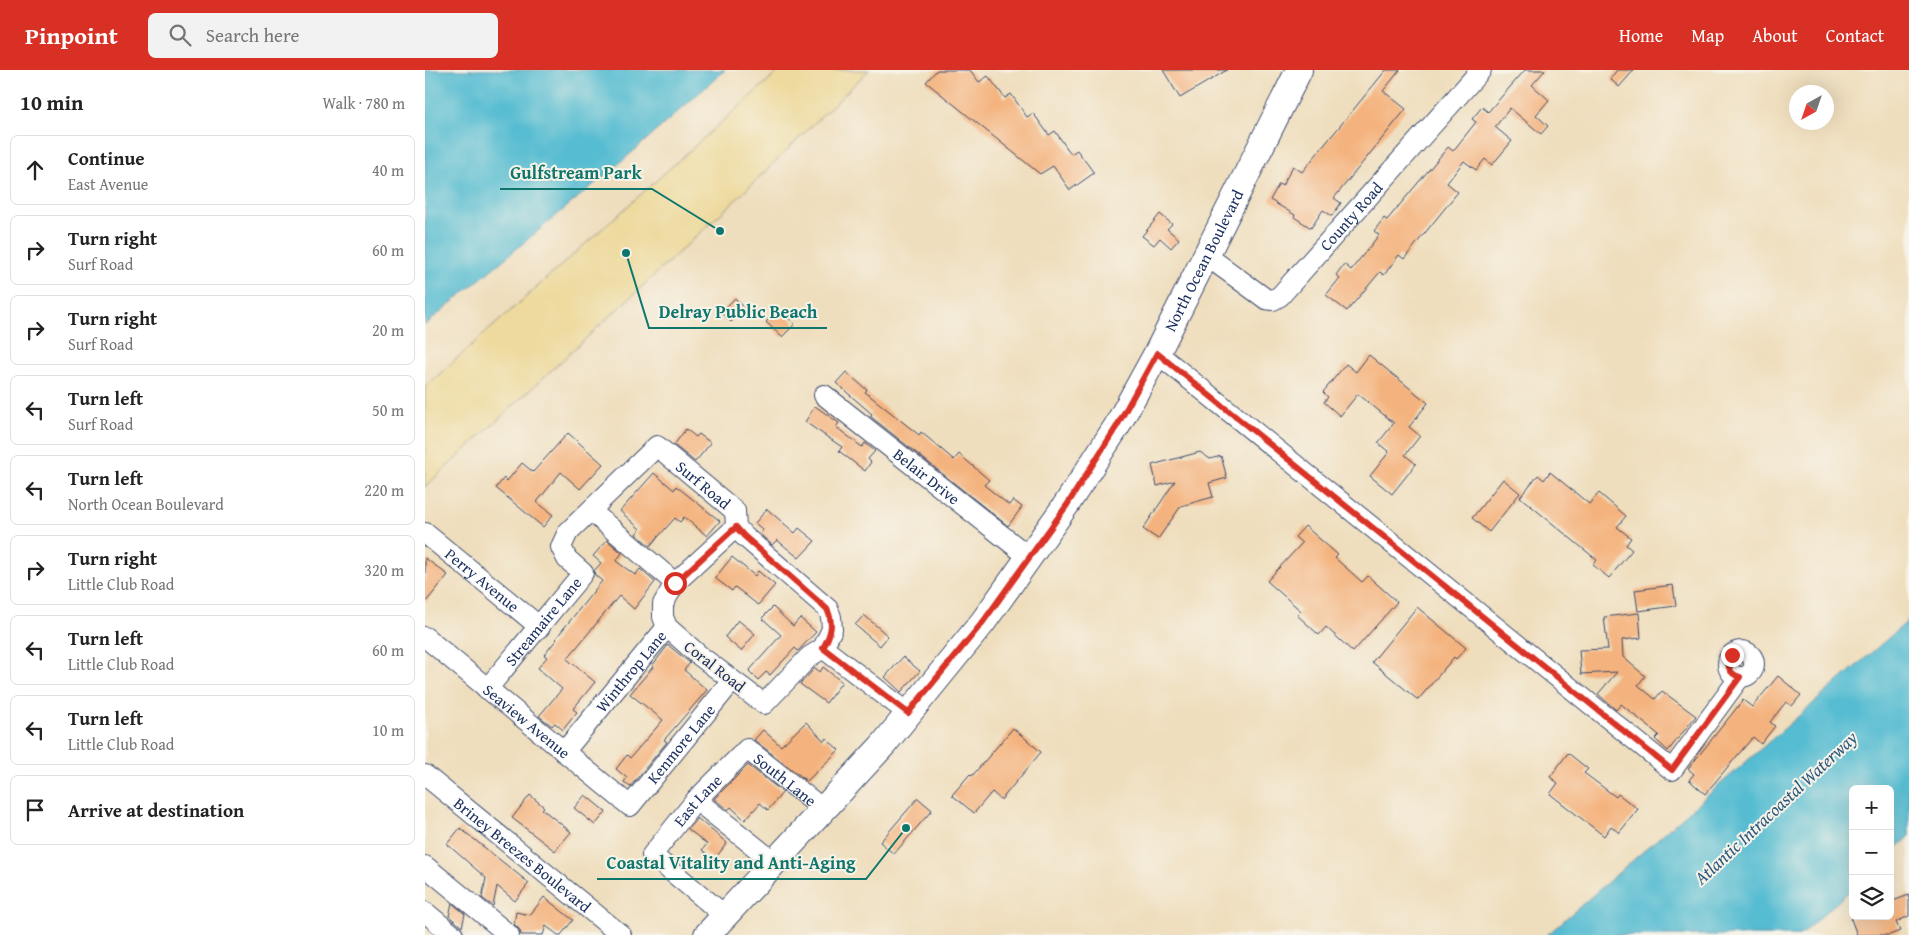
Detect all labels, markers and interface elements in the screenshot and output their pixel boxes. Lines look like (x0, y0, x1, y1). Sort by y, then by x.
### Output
search box (148, 13, 498, 58)
text: Pinpoint (25, 18, 118, 53)
icon: search (166, 21, 194, 49)
text: Search here (206, 21, 299, 49)
text: Home (1619, 22, 1663, 49)
text: Map (1691, 22, 1724, 49)
text: About (1752, 22, 1798, 49)
text: Contact (1826, 22, 1884, 49)
north arrow (1789, 85, 1834, 130)
text: 10 min (20, 87, 83, 118)
text: Walk · 780 m (322, 91, 405, 115)
text: Continue (68, 144, 145, 172)
icon: ahead (21, 156, 49, 184)
callout: Gulfstream Park (500, 156, 652, 189)
text: 40 m (372, 158, 404, 182)
text: Gulfstream Park (510, 159, 642, 186)
text: East Avenue (68, 172, 148, 196)
street label: County Road (1314, 176, 1389, 256)
street label: North Ocean Boulevard (1158, 185, 1249, 335)
text: Turn right (68, 224, 157, 252)
icon: right (21, 236, 49, 264)
text: 60 m (372, 238, 404, 262)
text: Surf Road (68, 252, 133, 276)
callout: Delray Public Beach (649, 295, 827, 328)
text: Delray Public Beach (659, 298, 818, 325)
text: Turn right (68, 304, 157, 332)
icon: right (21, 316, 49, 344)
text: 20 m (372, 318, 404, 342)
text: Surf Road (68, 332, 133, 356)
text: Turn left (68, 384, 143, 412)
icon: left (21, 396, 49, 424)
text: 50 m (372, 398, 404, 422)
text: Surf Road (68, 412, 133, 436)
street label: Belair Drive (888, 442, 965, 510)
street label: Surf Road (671, 455, 737, 515)
text: Turn left (68, 464, 143, 492)
icon: left (21, 476, 49, 504)
text: 220 m (364, 478, 404, 502)
text: North Ocean Boulevard (68, 492, 224, 516)
street label: Perry Avenue (440, 542, 525, 618)
text: Turn right (68, 544, 157, 572)
icon: right (21, 556, 49, 584)
text: 320 m (364, 558, 404, 582)
street label: Streamaire Lane (499, 571, 587, 671)
text: Little Club Road (68, 572, 174, 596)
route start (664, 572, 687, 595)
text: Turn left (68, 624, 143, 652)
street label: Winthrop Lane (590, 625, 672, 717)
street label: Coral Road (679, 634, 751, 698)
icon: left (21, 636, 49, 664)
text: 60 m (372, 638, 404, 662)
route end (1721, 644, 1744, 667)
text: Little Club Road (68, 652, 174, 676)
street label: Seaview Avenue (478, 678, 576, 764)
street label: Kenmore Lane (641, 699, 721, 789)
text: Turn left (68, 704, 143, 732)
icon: left (21, 716, 49, 744)
text: 10 m (372, 718, 404, 742)
water label: Atlantic Intracoastal Waterway (1687, 724, 1864, 891)
text: Little Club Road (68, 732, 174, 756)
street label: South Lane (748, 747, 822, 812)
street label: East Lane (667, 769, 727, 831)
map controls (1849, 785, 1894, 920)
button: + (1849, 785, 1894, 830)
street label: Briney Breezes Boulevard (449, 791, 597, 918)
icon: arrive (21, 796, 49, 824)
text: Arrive at destination (68, 796, 244, 824)
button: − (1849, 830, 1894, 875)
callout: Coastal Vitality and Anti-Aging (597, 846, 866, 879)
text: Coastal Vitality and Anti-Aging (606, 849, 856, 876)
button: layers (1849, 875, 1894, 920)

